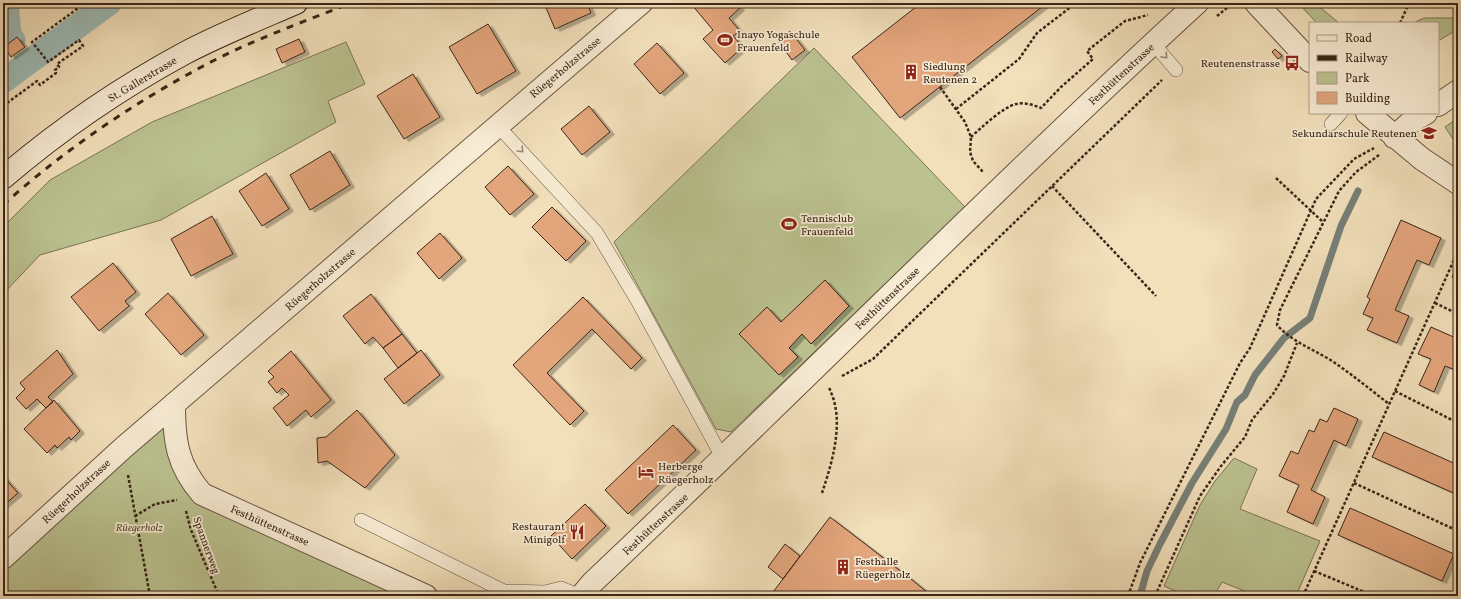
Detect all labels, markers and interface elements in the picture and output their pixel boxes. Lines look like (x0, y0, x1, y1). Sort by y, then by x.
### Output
legend (1309, 22, 1439, 114)
place label: Inayo Yogaschule Frauenfeld (737, 28, 820, 56)
sports icon: Inayo Yogaschule Frauenfeld (716, 31, 734, 49)
text: Road (1345, 31, 1372, 47)
street label: Rüegerholzstrasse (527, 34, 605, 102)
street label: Festhüttenstrasse (1086, 41, 1158, 109)
one-way arrow (1160, 51, 1167, 59)
text: Railway (1345, 51, 1388, 67)
street label: St. Gallerstrasse (106, 54, 180, 107)
bus stop icon: Reutenenstrasse (1283, 54, 1301, 72)
place label: Reutenenstrasse (1201, 57, 1280, 72)
place label: Siedlung Reutenen 2 (923, 60, 977, 88)
building icon: Siedlung Reutenen 2 (902, 63, 920, 81)
text: Park (1345, 71, 1370, 87)
text: Building (1345, 91, 1390, 107)
school or university icon: Sekundarschule Reutenen (1420, 124, 1438, 142)
place label: Sekundarschule Reutenen (1292, 127, 1417, 142)
one-way arrow (516, 145, 524, 153)
place label: Tennisclub Frauenfeld (801, 212, 853, 240)
sports icon: Tennisclub Frauenfeld (780, 215, 798, 233)
street label: Rüegerholzstrasse (283, 245, 359, 315)
street label: Festhüttenstrasse (852, 264, 924, 334)
street label: Rüegerholzstrasse (39, 456, 115, 528)
place label: Herberge Rüegerholz (658, 460, 714, 488)
hotel icon: Herberge Rüegerholz (637, 463, 655, 481)
street label: Festhüttenstrasse (620, 491, 692, 559)
street label: Festhüttenstrasse (228, 502, 311, 550)
street label: Spannerweg (188, 515, 223, 577)
place label: Restaurant Minigolf (512, 520, 566, 548)
park label: Rüegerholz (115, 521, 163, 536)
restaurant icon: Restaurant Minigolf (568, 523, 586, 541)
place label: Festhalle Rüegerholz (855, 555, 911, 583)
building icon: Festhalle Rüegerholz (834, 558, 852, 576)

